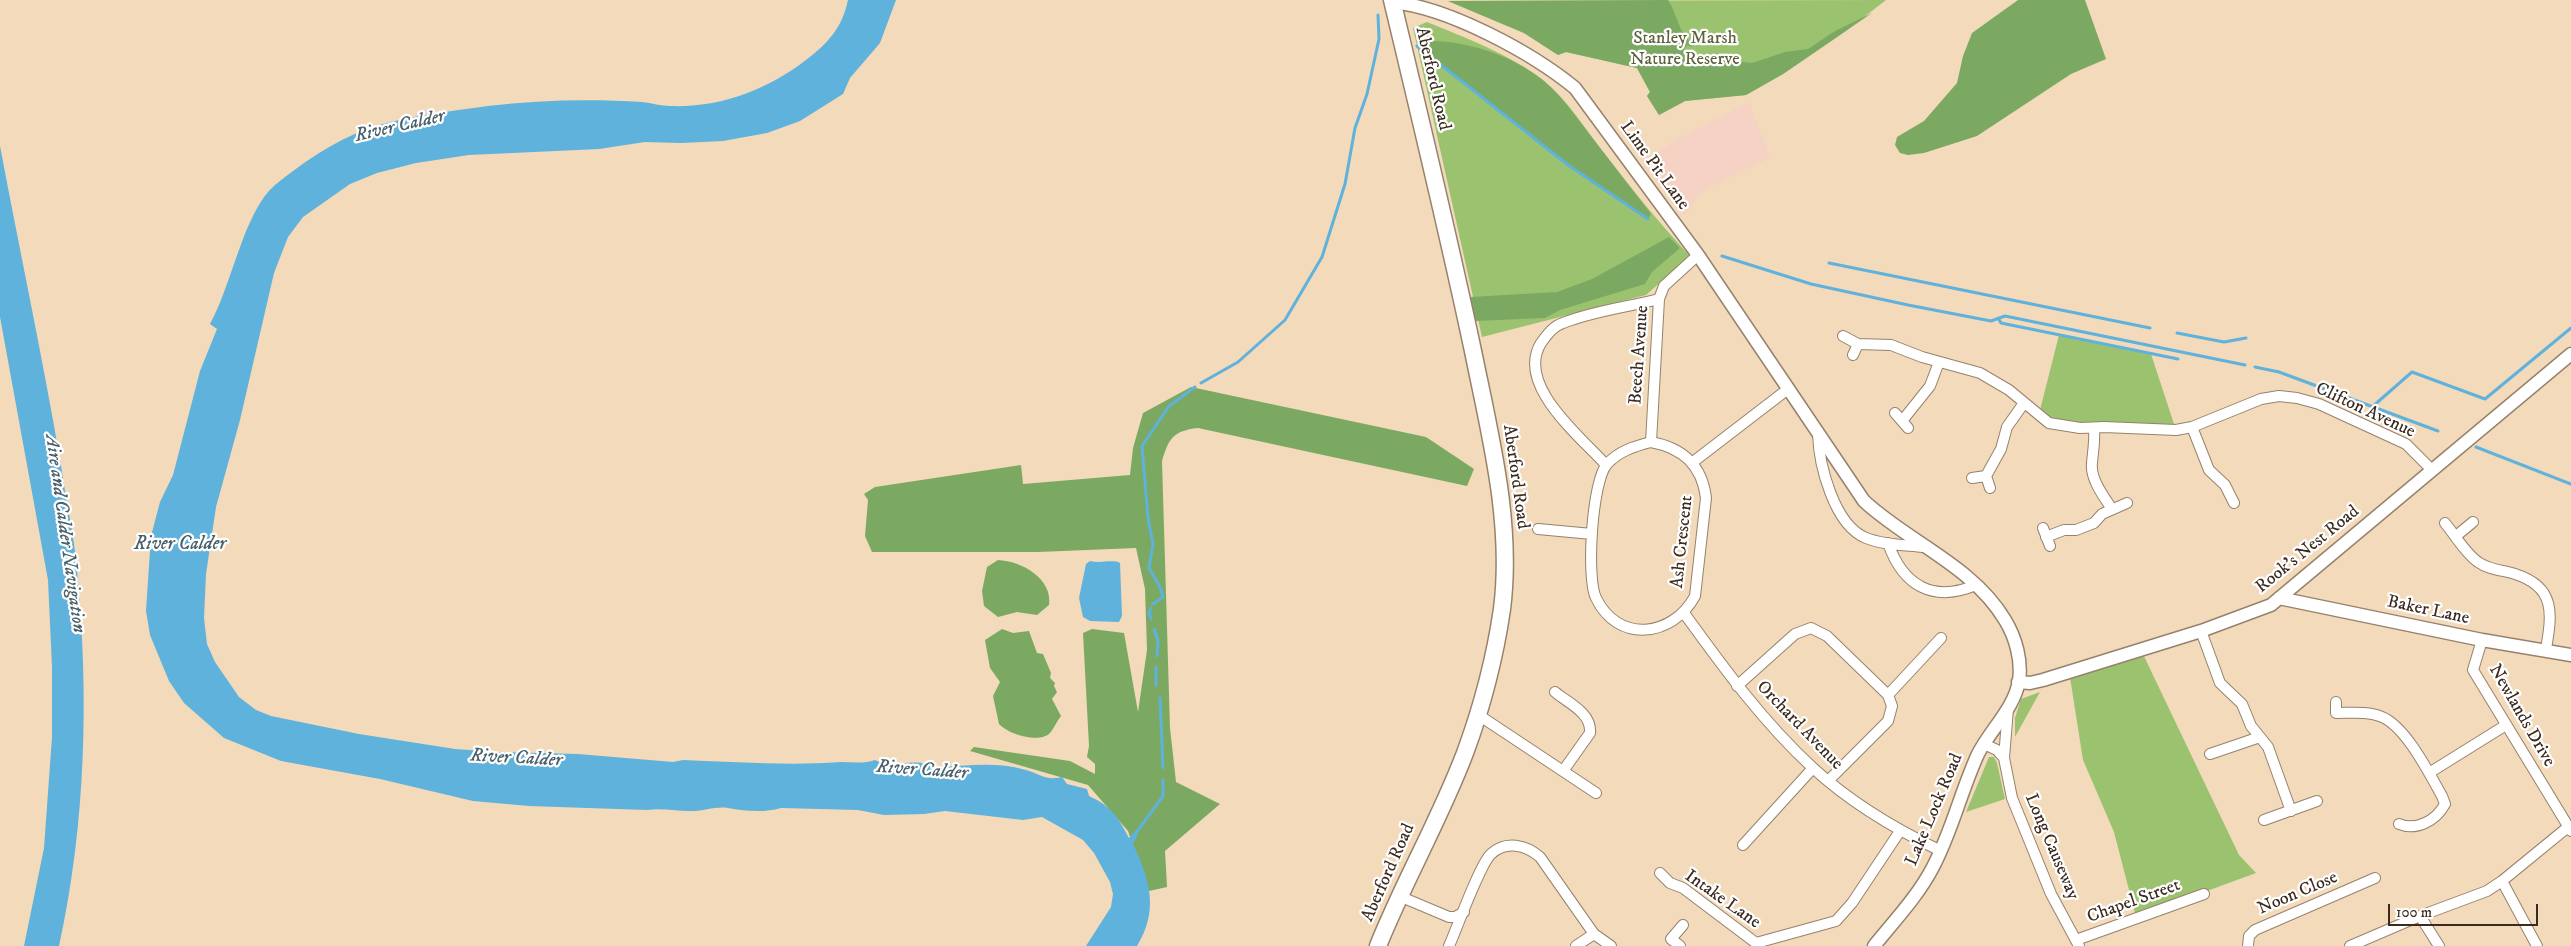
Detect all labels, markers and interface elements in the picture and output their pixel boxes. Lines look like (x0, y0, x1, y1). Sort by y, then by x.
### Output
street label: Aberford Road (1410, 25, 1454, 133)
park label: Stanley Marsh Nature Reserve (1630, 28, 1740, 70)
water label: River Calder (353, 106, 447, 148)
street label: Lime Pit Lane (1615, 117, 1693, 215)
street label: Beech Avenue (1626, 305, 1654, 405)
street label: Clifton Avenue (2312, 379, 2418, 443)
street label: Aberford Road (1497, 423, 1533, 531)
water label: Aire and Calder Navigation (39, 433, 89, 635)
street label: Ash Crescent (1667, 495, 1699, 589)
street label: Rook's Nest Road (2252, 502, 2364, 598)
water label: River Calder (134, 534, 226, 556)
street label: Baker Lane (2385, 592, 2471, 630)
street label: Newlands Drive (2483, 661, 2559, 771)
street label: Orchard Avenue (1751, 677, 1847, 775)
water label: River Calder (470, 745, 562, 773)
street label: Lake Lock Road (1902, 750, 1968, 870)
water label: River Calder (875, 756, 969, 786)
street label: Long Causeway (2019, 791, 2083, 903)
street label: Aberford Road (1358, 821, 1420, 925)
street label: Intake Lane (1680, 866, 1764, 934)
street label: Noon Close (2255, 868, 2341, 920)
street label: Chapel Street (2085, 875, 2183, 929)
scale bar (2391, 894, 2541, 926)
text: 100 m (2396, 903, 2432, 922)

